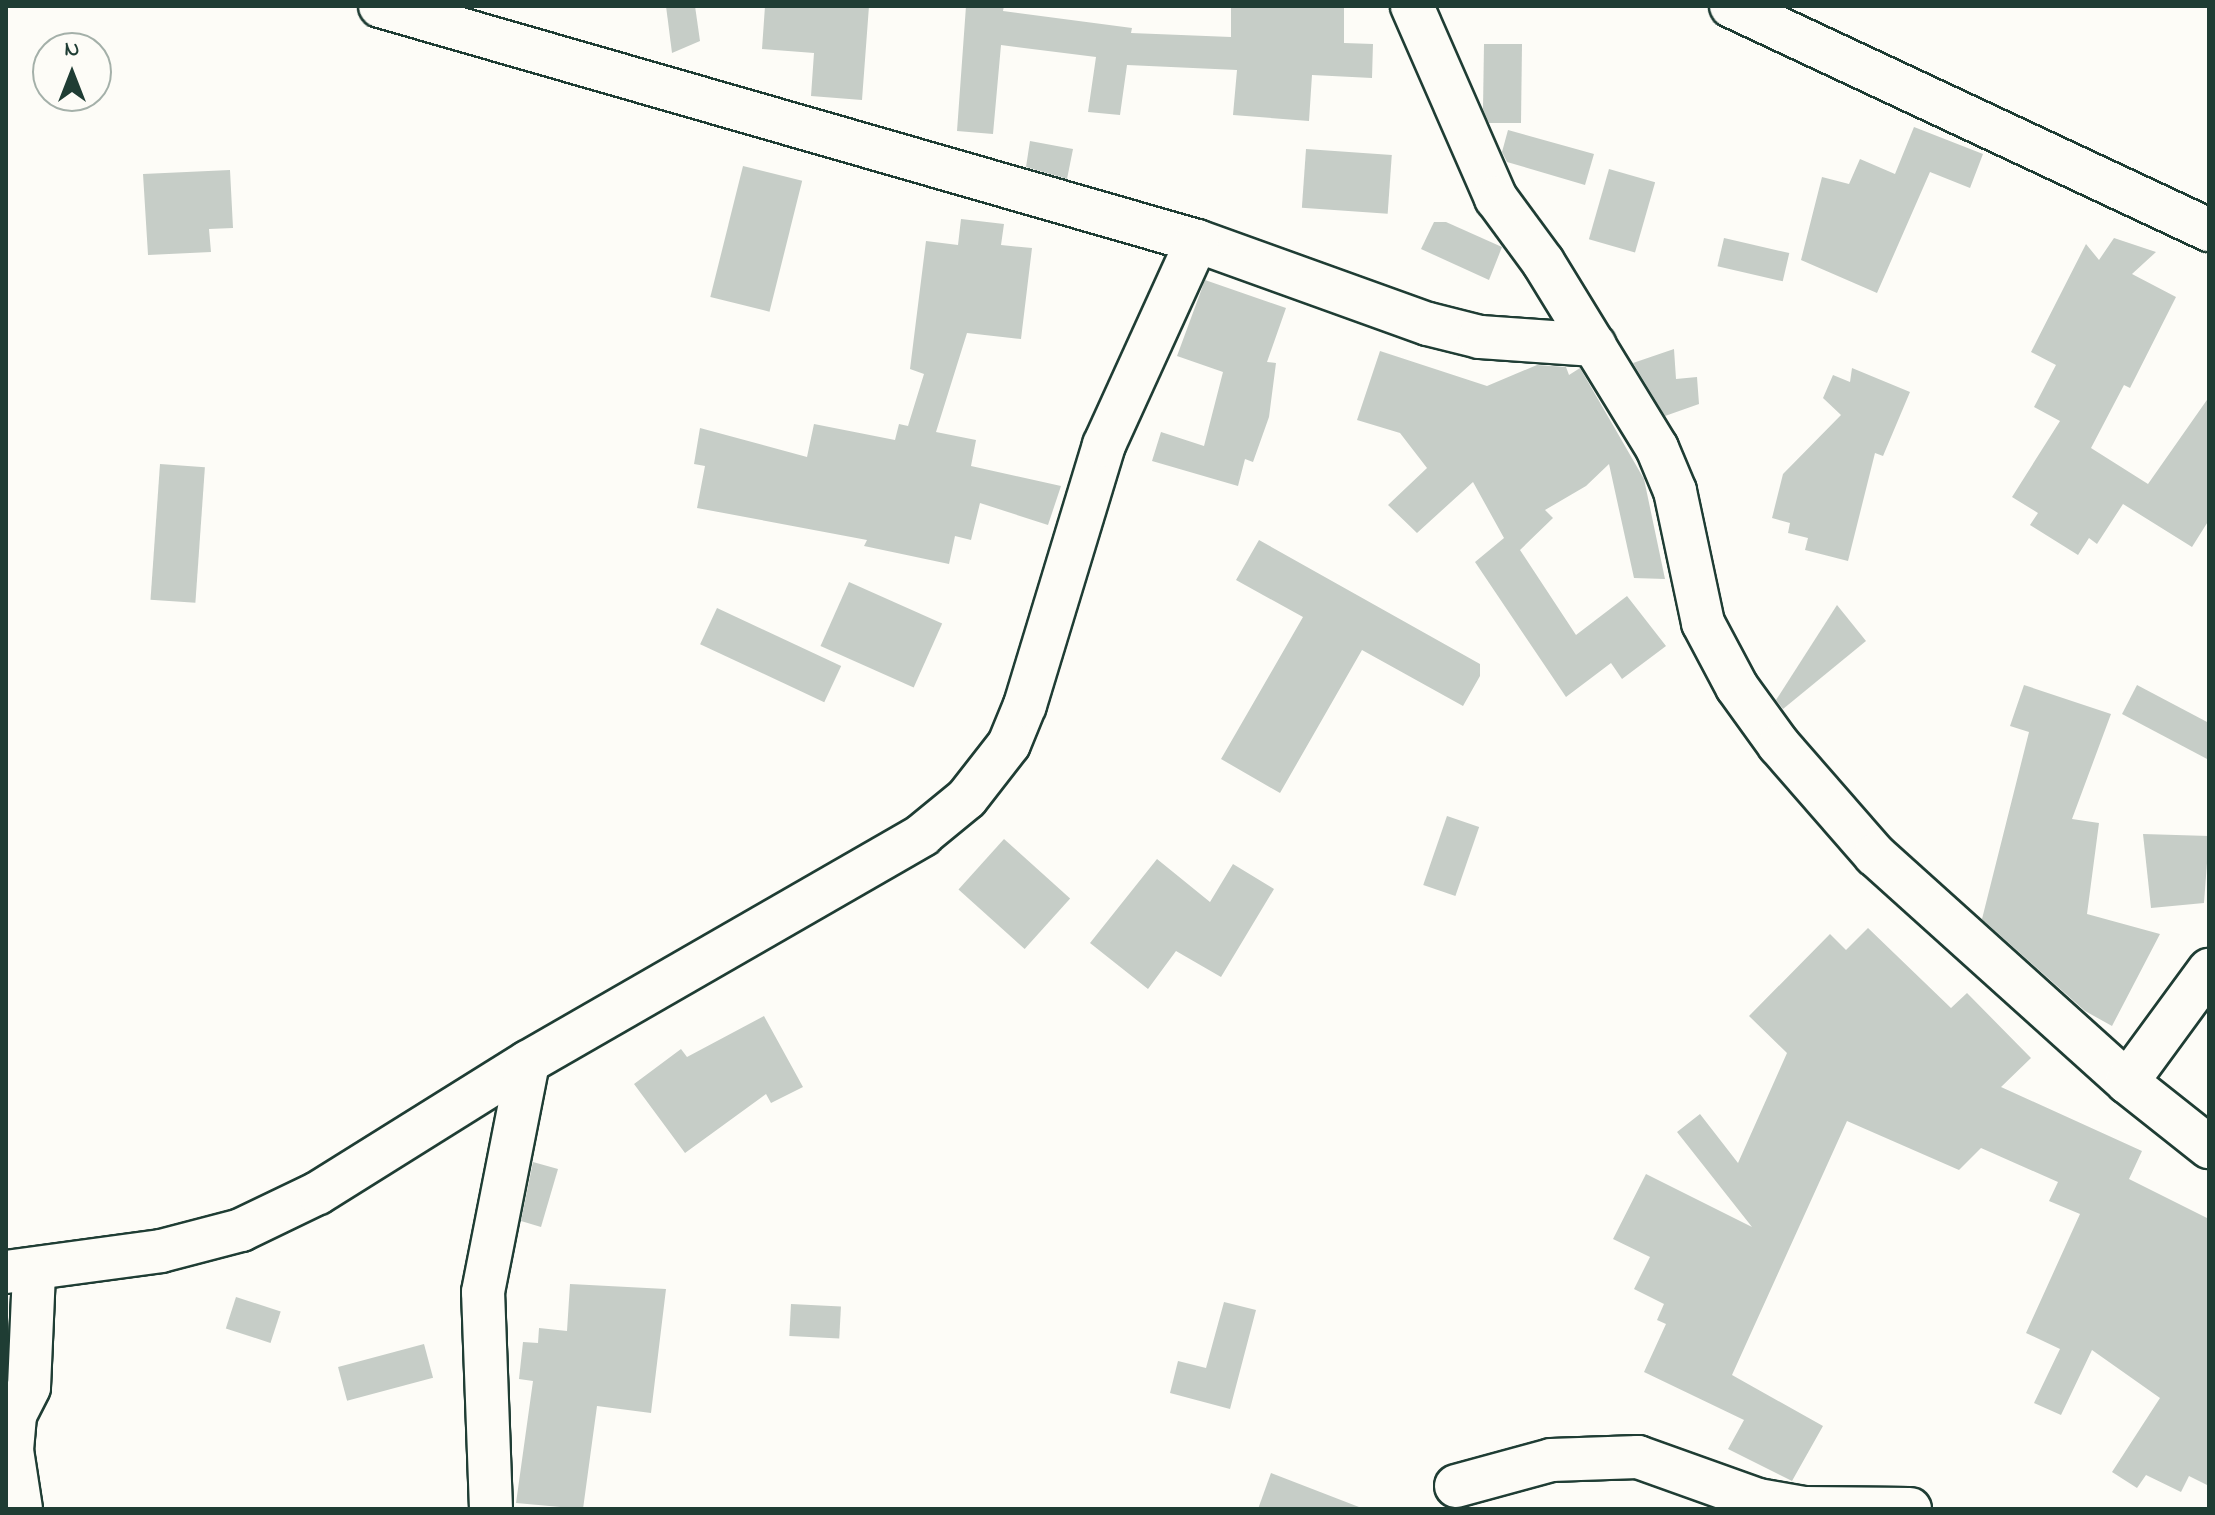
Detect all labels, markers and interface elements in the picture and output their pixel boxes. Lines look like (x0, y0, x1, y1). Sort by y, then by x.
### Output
north arrow (32, 32, 112, 112)
text: N (65, 34, 79, 66)

